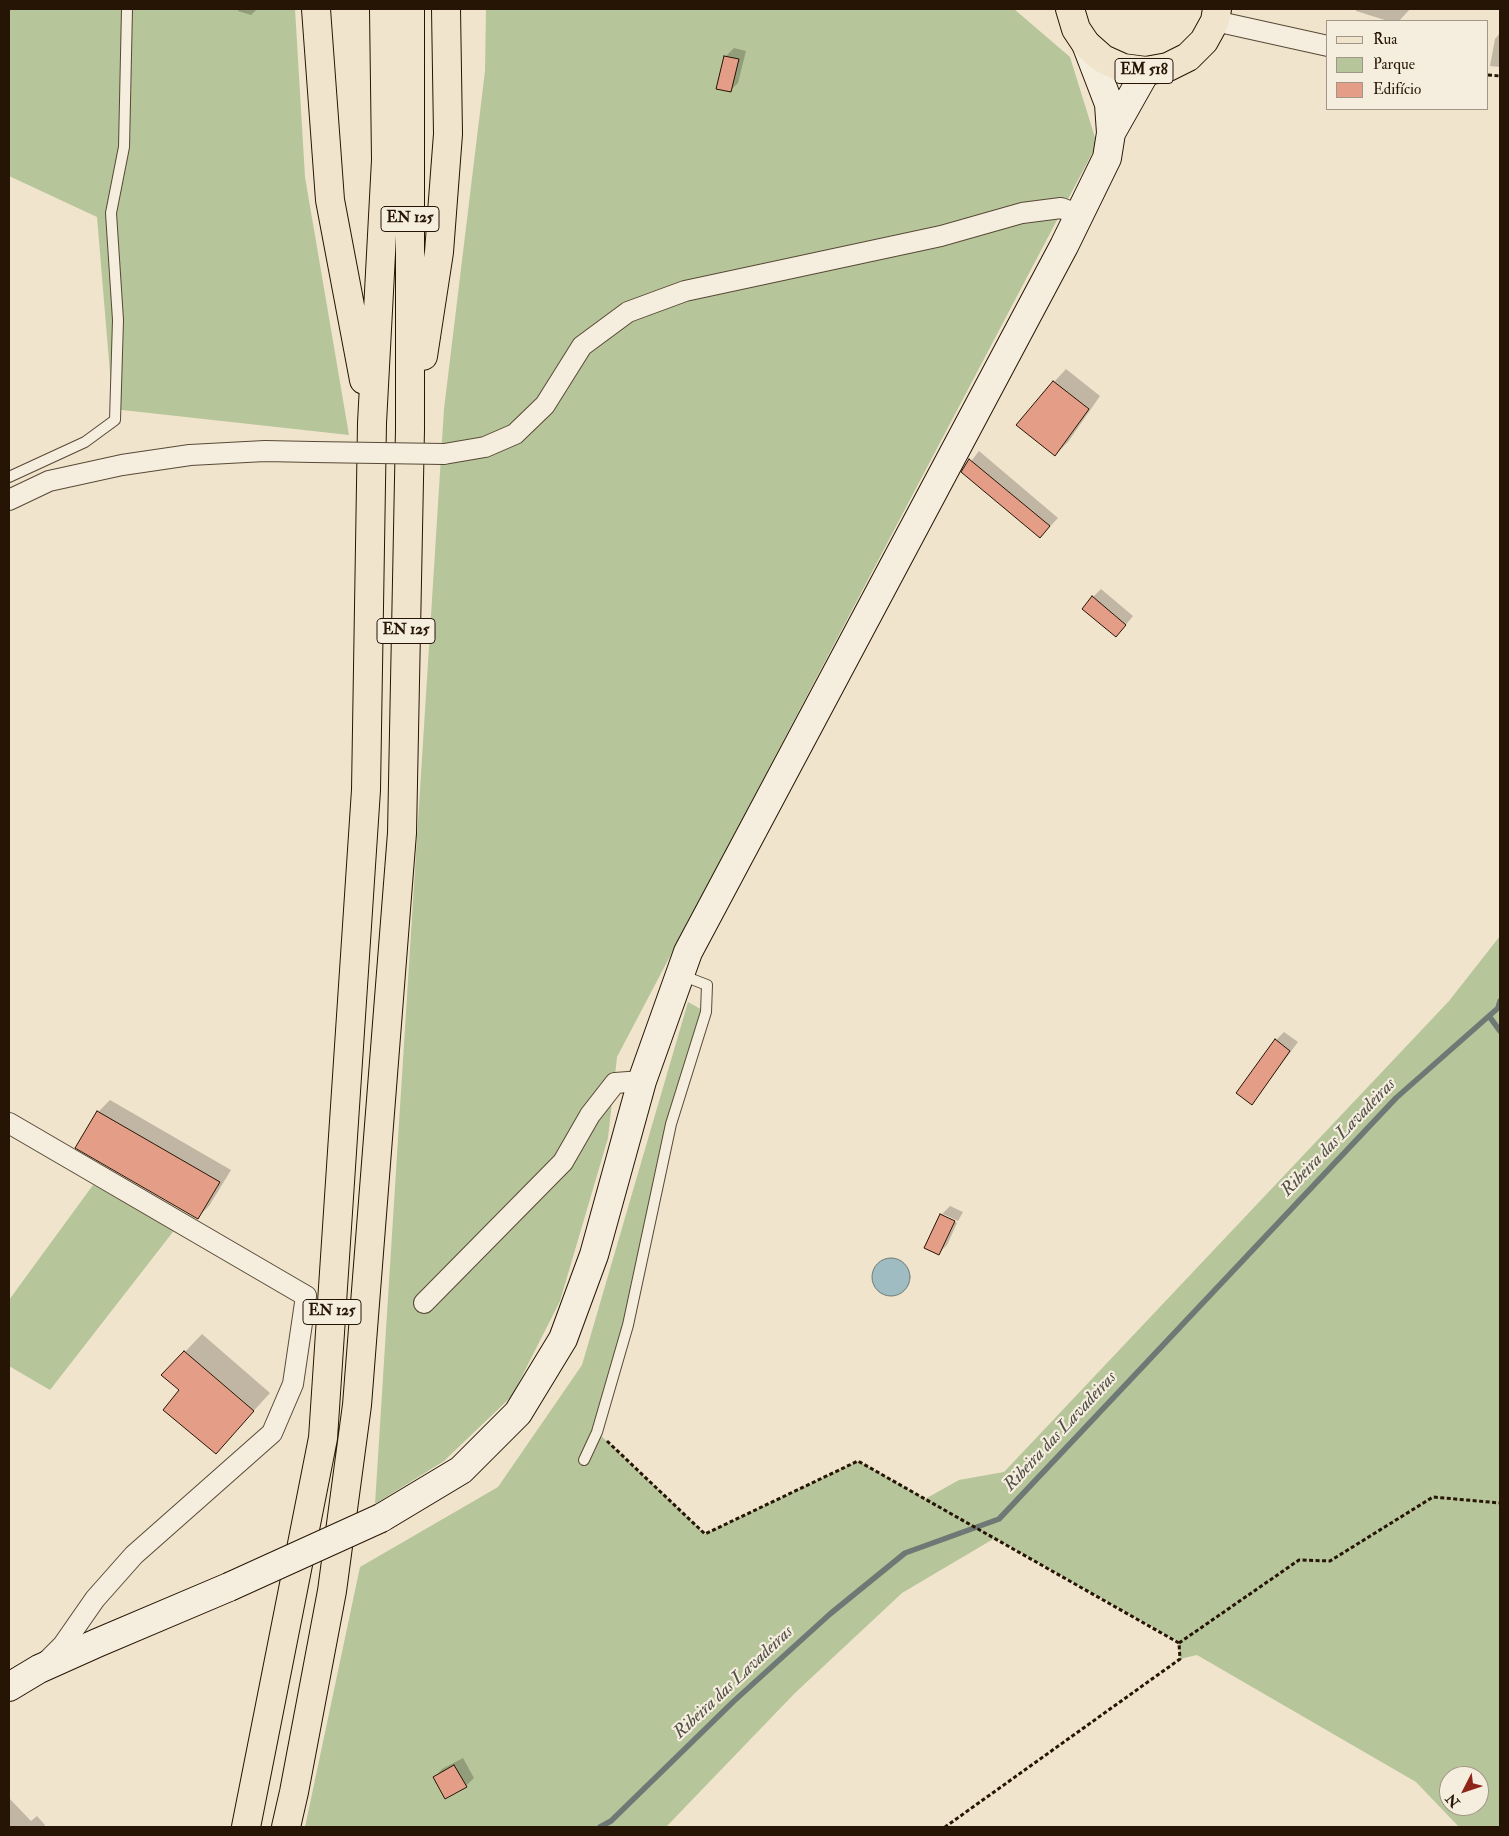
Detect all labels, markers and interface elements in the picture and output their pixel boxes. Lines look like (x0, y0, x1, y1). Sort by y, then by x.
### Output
legend (1326, 20, 1489, 110)
text: Rua (1373, 30, 1398, 49)
text: Parque (1373, 55, 1415, 74)
road number: EM 518 (1115, 58, 1173, 84)
text: Edifício (1373, 80, 1421, 99)
road number: EN 125 (381, 206, 439, 232)
road number: EN 125 (377, 618, 435, 644)
water label: Ribeira das Lavadeiras (1277, 1074, 1401, 1202)
road number: EN 125 (303, 1300, 361, 1324)
water label: Ribeira das Lavadeiras (1000, 1368, 1122, 1496)
water label: Ribeira das Lavadeiras (670, 1622, 798, 1744)
north arrow (1439, 1766, 1489, 1816)
text: N (1443, 1790, 1464, 1811)

